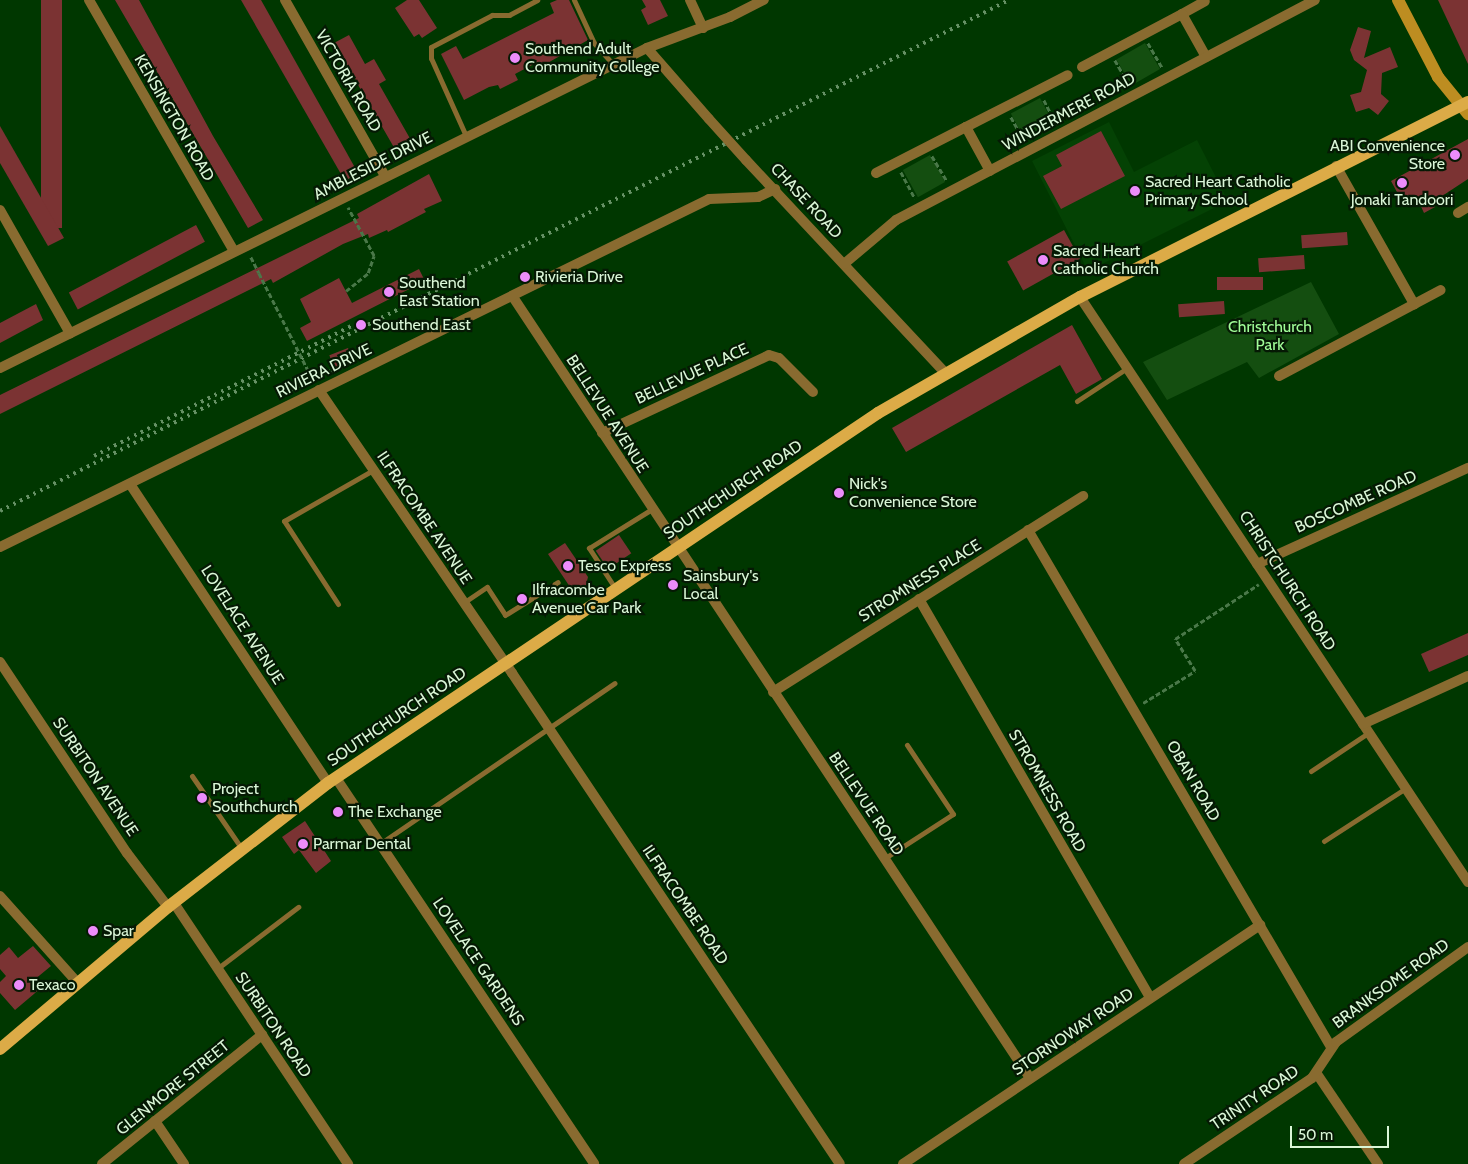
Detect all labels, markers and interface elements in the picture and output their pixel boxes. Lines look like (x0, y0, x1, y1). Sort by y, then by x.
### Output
street label: VICTORIA ROAD (311, 27, 385, 135)
place label: Southend Adult Community College (525, 39, 660, 77)
street label: KENSINGTON ROAD (130, 51, 218, 185)
marker: Southend Adult Community College (509, 52, 521, 64)
street label: WINDERMERE ROAD (999, 69, 1139, 155)
street label: AMBLESIDE DRIVE (310, 128, 436, 204)
place label: ABI Convenience Store (1330, 136, 1445, 174)
marker: ABI Convenience Store (1449, 149, 1461, 161)
street label: CHASE ROAD (766, 159, 846, 243)
place label: Sacred Heart Catholic Primary School (1145, 172, 1290, 210)
marker: Jonaki Tandoori (1396, 177, 1408, 189)
marker: Sacred Heart Catholic Primary School (1129, 185, 1141, 197)
place label: Jonaki Tandoori (1351, 190, 1453, 210)
place label: Sacred Heart Catholic Church (1053, 241, 1159, 279)
marker: Sacred Heart Catholic Church (1037, 254, 1049, 266)
place label: Rivieria Drive (535, 267, 623, 287)
marker: Rivieria Drive (519, 271, 531, 283)
place label: Southend East Station (399, 273, 480, 311)
marker: Southend East Station (383, 286, 395, 298)
place label: Southend East (372, 315, 471, 335)
park label: Christchurch Park (1228, 317, 1312, 355)
marker: Southend East (354, 318, 368, 332)
street label: BELLEVUE PLACE (632, 339, 752, 409)
street label: RIVIERA DRIVE (273, 340, 375, 402)
street label: BELLEVUE AVENUE (562, 352, 652, 476)
street label: SOUTHCHURCH ROAD (660, 436, 806, 544)
street label: ILFRACOMBE AVENUE (372, 448, 476, 588)
street label: BOSCOMBE ROAD (1292, 467, 1420, 537)
place label: Nick's Convenience Store (849, 474, 977, 512)
marker: Nick's Convenience Store (833, 487, 845, 499)
street label: CHRISTCHURCH ROAD (1235, 508, 1339, 654)
street label: STROMNESS PLACE (855, 536, 985, 626)
place label: Tesco Express (578, 556, 671, 576)
marker: Tesco Express (562, 560, 574, 572)
street label: LOVELACE AVENUE (196, 562, 288, 688)
place label: Sainsbury's Local (683, 566, 759, 604)
marker: Sainsbury's Local (667, 579, 679, 591)
place label: Ilfracombe Avenue Car Park (532, 580, 641, 618)
marker: Ilfracombe Avenue Car Park (516, 593, 528, 605)
street label: SOUTHCHURCH ROAD (324, 663, 470, 771)
street label: SURBITON AVENUE (48, 714, 142, 840)
street label: STROMNESS ROAD (1004, 726, 1090, 856)
street label: OBAN ROAD (1162, 737, 1224, 825)
street label: BELLEVUE ROAD (824, 749, 908, 859)
place label: Project Southchurch (212, 779, 298, 817)
marker: Project Southchurch (196, 792, 208, 804)
place label: The Exchange (348, 802, 442, 822)
marker: The Exchange (332, 806, 344, 818)
place label: Parmar Dental (313, 834, 410, 854)
marker: Parmar Dental (297, 838, 309, 850)
street label: ILFRACOMBE ROAD (638, 842, 732, 968)
street label: LOVELACE GARDENS (428, 895, 528, 1029)
place label: Spar (103, 921, 134, 941)
marker: Spar (87, 925, 99, 937)
street label: BRANKSOME ROAD (1329, 935, 1453, 1033)
street label: SURBITON ROAD (231, 969, 315, 1081)
place label: Texaco (29, 975, 76, 995)
marker: Texaco (13, 979, 25, 991)
street label: STORNOWAY ROAD (1009, 984, 1137, 1080)
street label: GLENMORE STREET (113, 1037, 233, 1139)
street label: TRINITY ROAD (1207, 1062, 1303, 1134)
scale bar (1293, 1116, 1392, 1148)
text: 50 m (1298, 1126, 1333, 1144)

